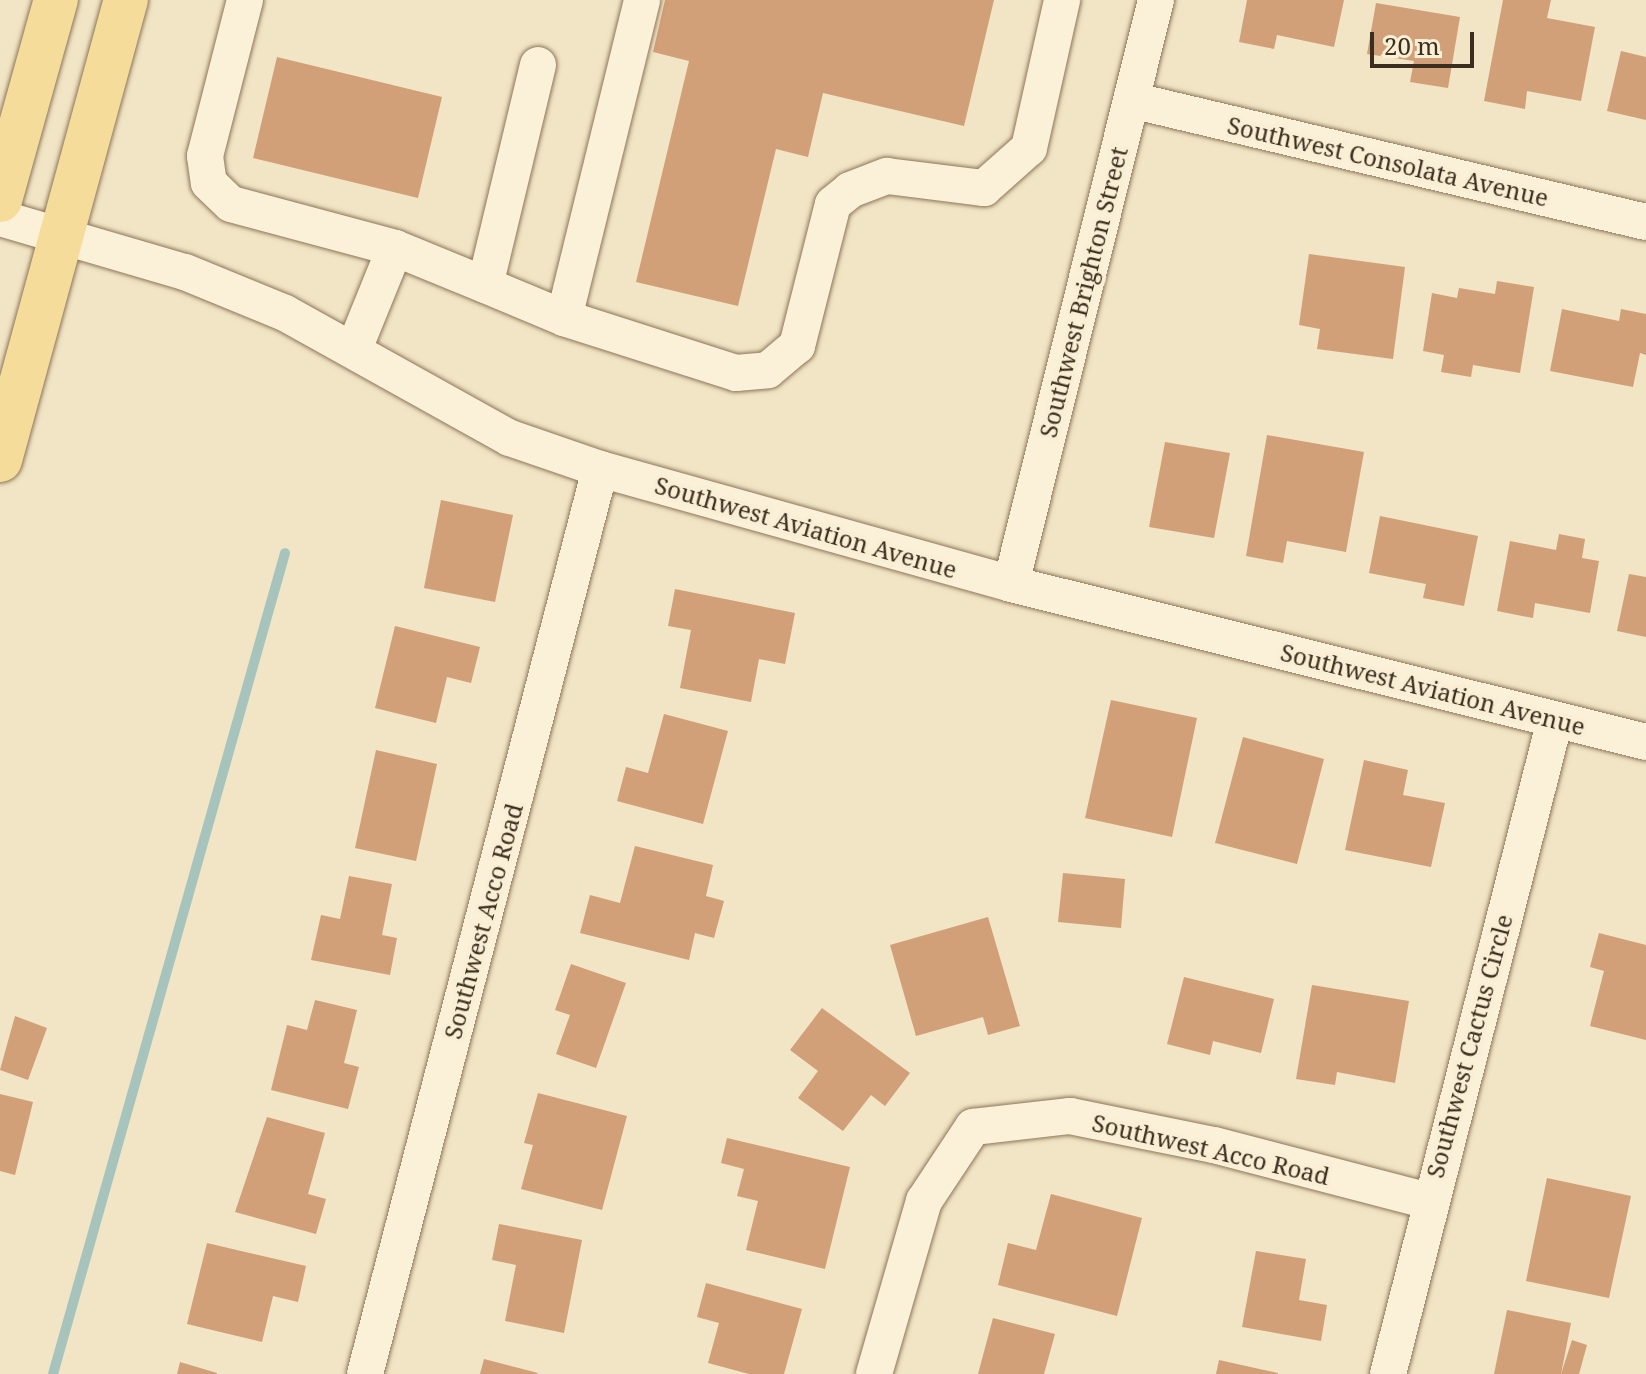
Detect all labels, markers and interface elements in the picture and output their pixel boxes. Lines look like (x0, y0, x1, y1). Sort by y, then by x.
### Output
scale bar (1374, 16, 1478, 66)
text: 20 m (1384, 29, 1440, 62)
street label: Southwest Consolata Avenue (1225, 110, 1551, 212)
street label: Southwest Brighton Street (1033, 144, 1133, 440)
street label: Southwest Aviation Avenue (652, 470, 960, 584)
street label: Southwest Aviation Avenue (1278, 637, 1588, 741)
street label: Southwest Acco Road (438, 800, 528, 1042)
street label: Southwest Cactus Circle (1420, 911, 1518, 1181)
street label: Southwest Acco Road (1089, 1108, 1333, 1190)

